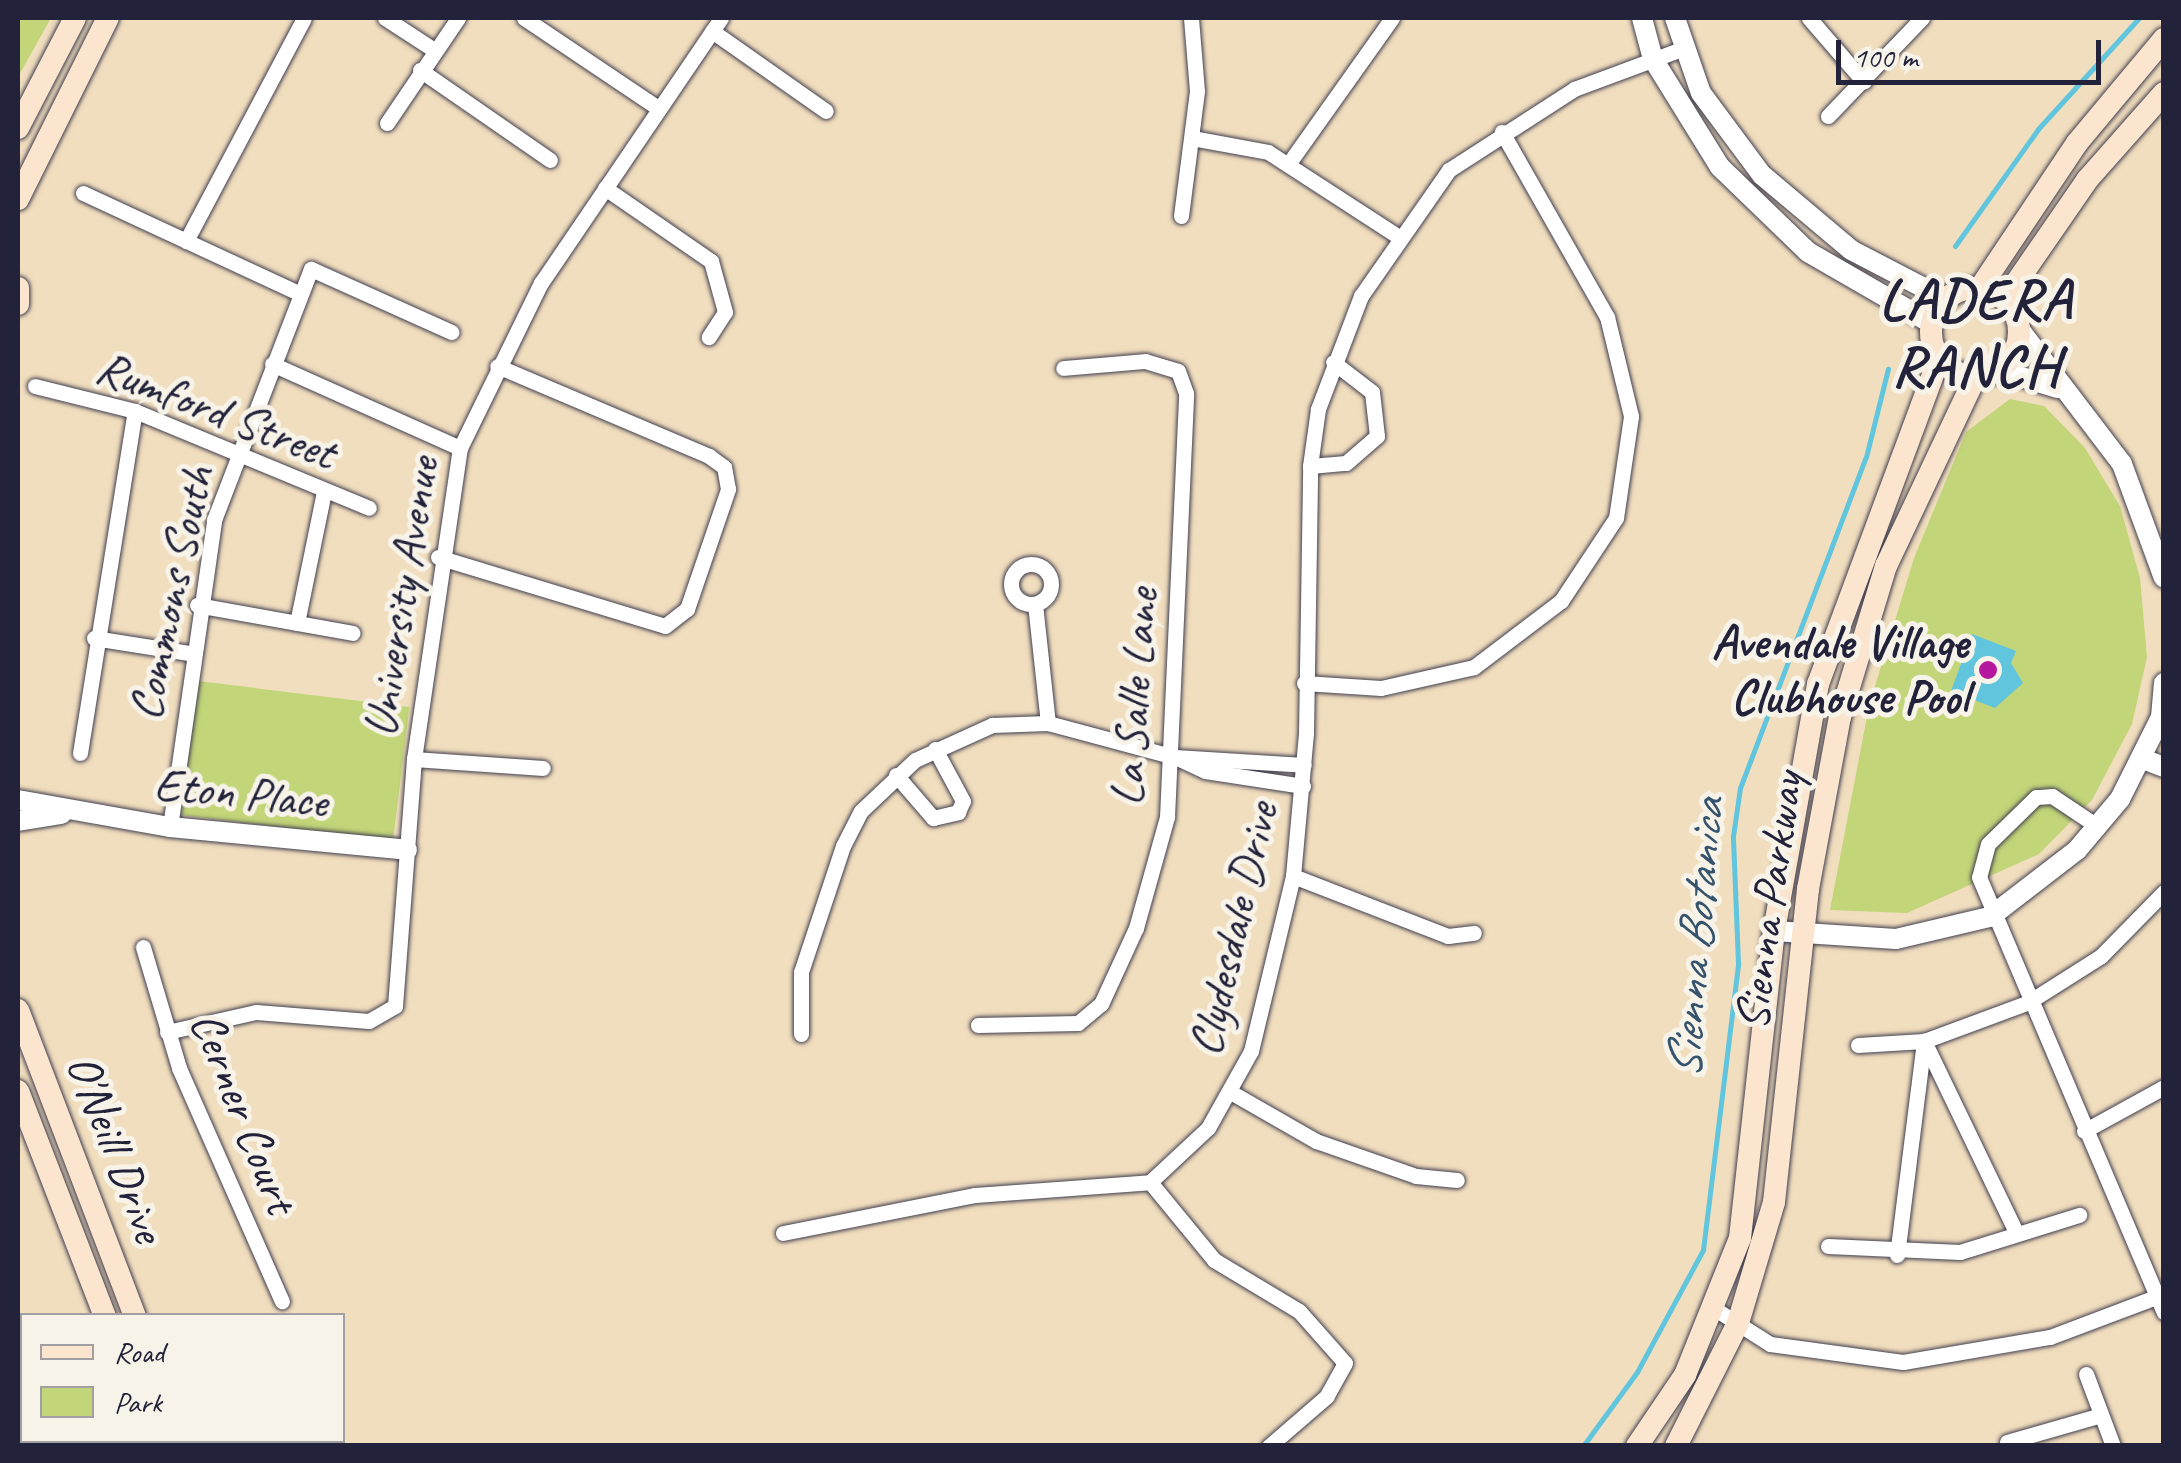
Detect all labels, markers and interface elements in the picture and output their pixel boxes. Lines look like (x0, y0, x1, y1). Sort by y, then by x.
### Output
scale bar (1841, 20, 2106, 82)
text: 100 m (1853, 38, 1918, 76)
district label: LADERA RANCH (1880, 265, 2072, 402)
street label: Rumford Street (88, 338, 344, 482)
street label: University Avenue (350, 453, 452, 741)
street label: Commons South (116, 461, 226, 725)
street label: La Salle Lane (1098, 586, 1170, 808)
place label: Avendale Village Clubhouse Pool (1711, 613, 1968, 726)
marker: Avendale Village Clubhouse Pool (1977, 659, 1999, 681)
street label: Eton Place (151, 755, 331, 831)
street label: Sienna Parkway (1722, 768, 1816, 1034)
water label: Sienna Botanica (1653, 796, 1737, 1082)
street label: Clydesdale Drive (1176, 797, 1290, 1061)
street label: Cerner Court (178, 1003, 310, 1221)
street label: O'Neill Drive (54, 1046, 178, 1250)
legend (20, 1313, 345, 1443)
text: Road (114, 1333, 164, 1371)
text: Park (114, 1383, 162, 1421)

